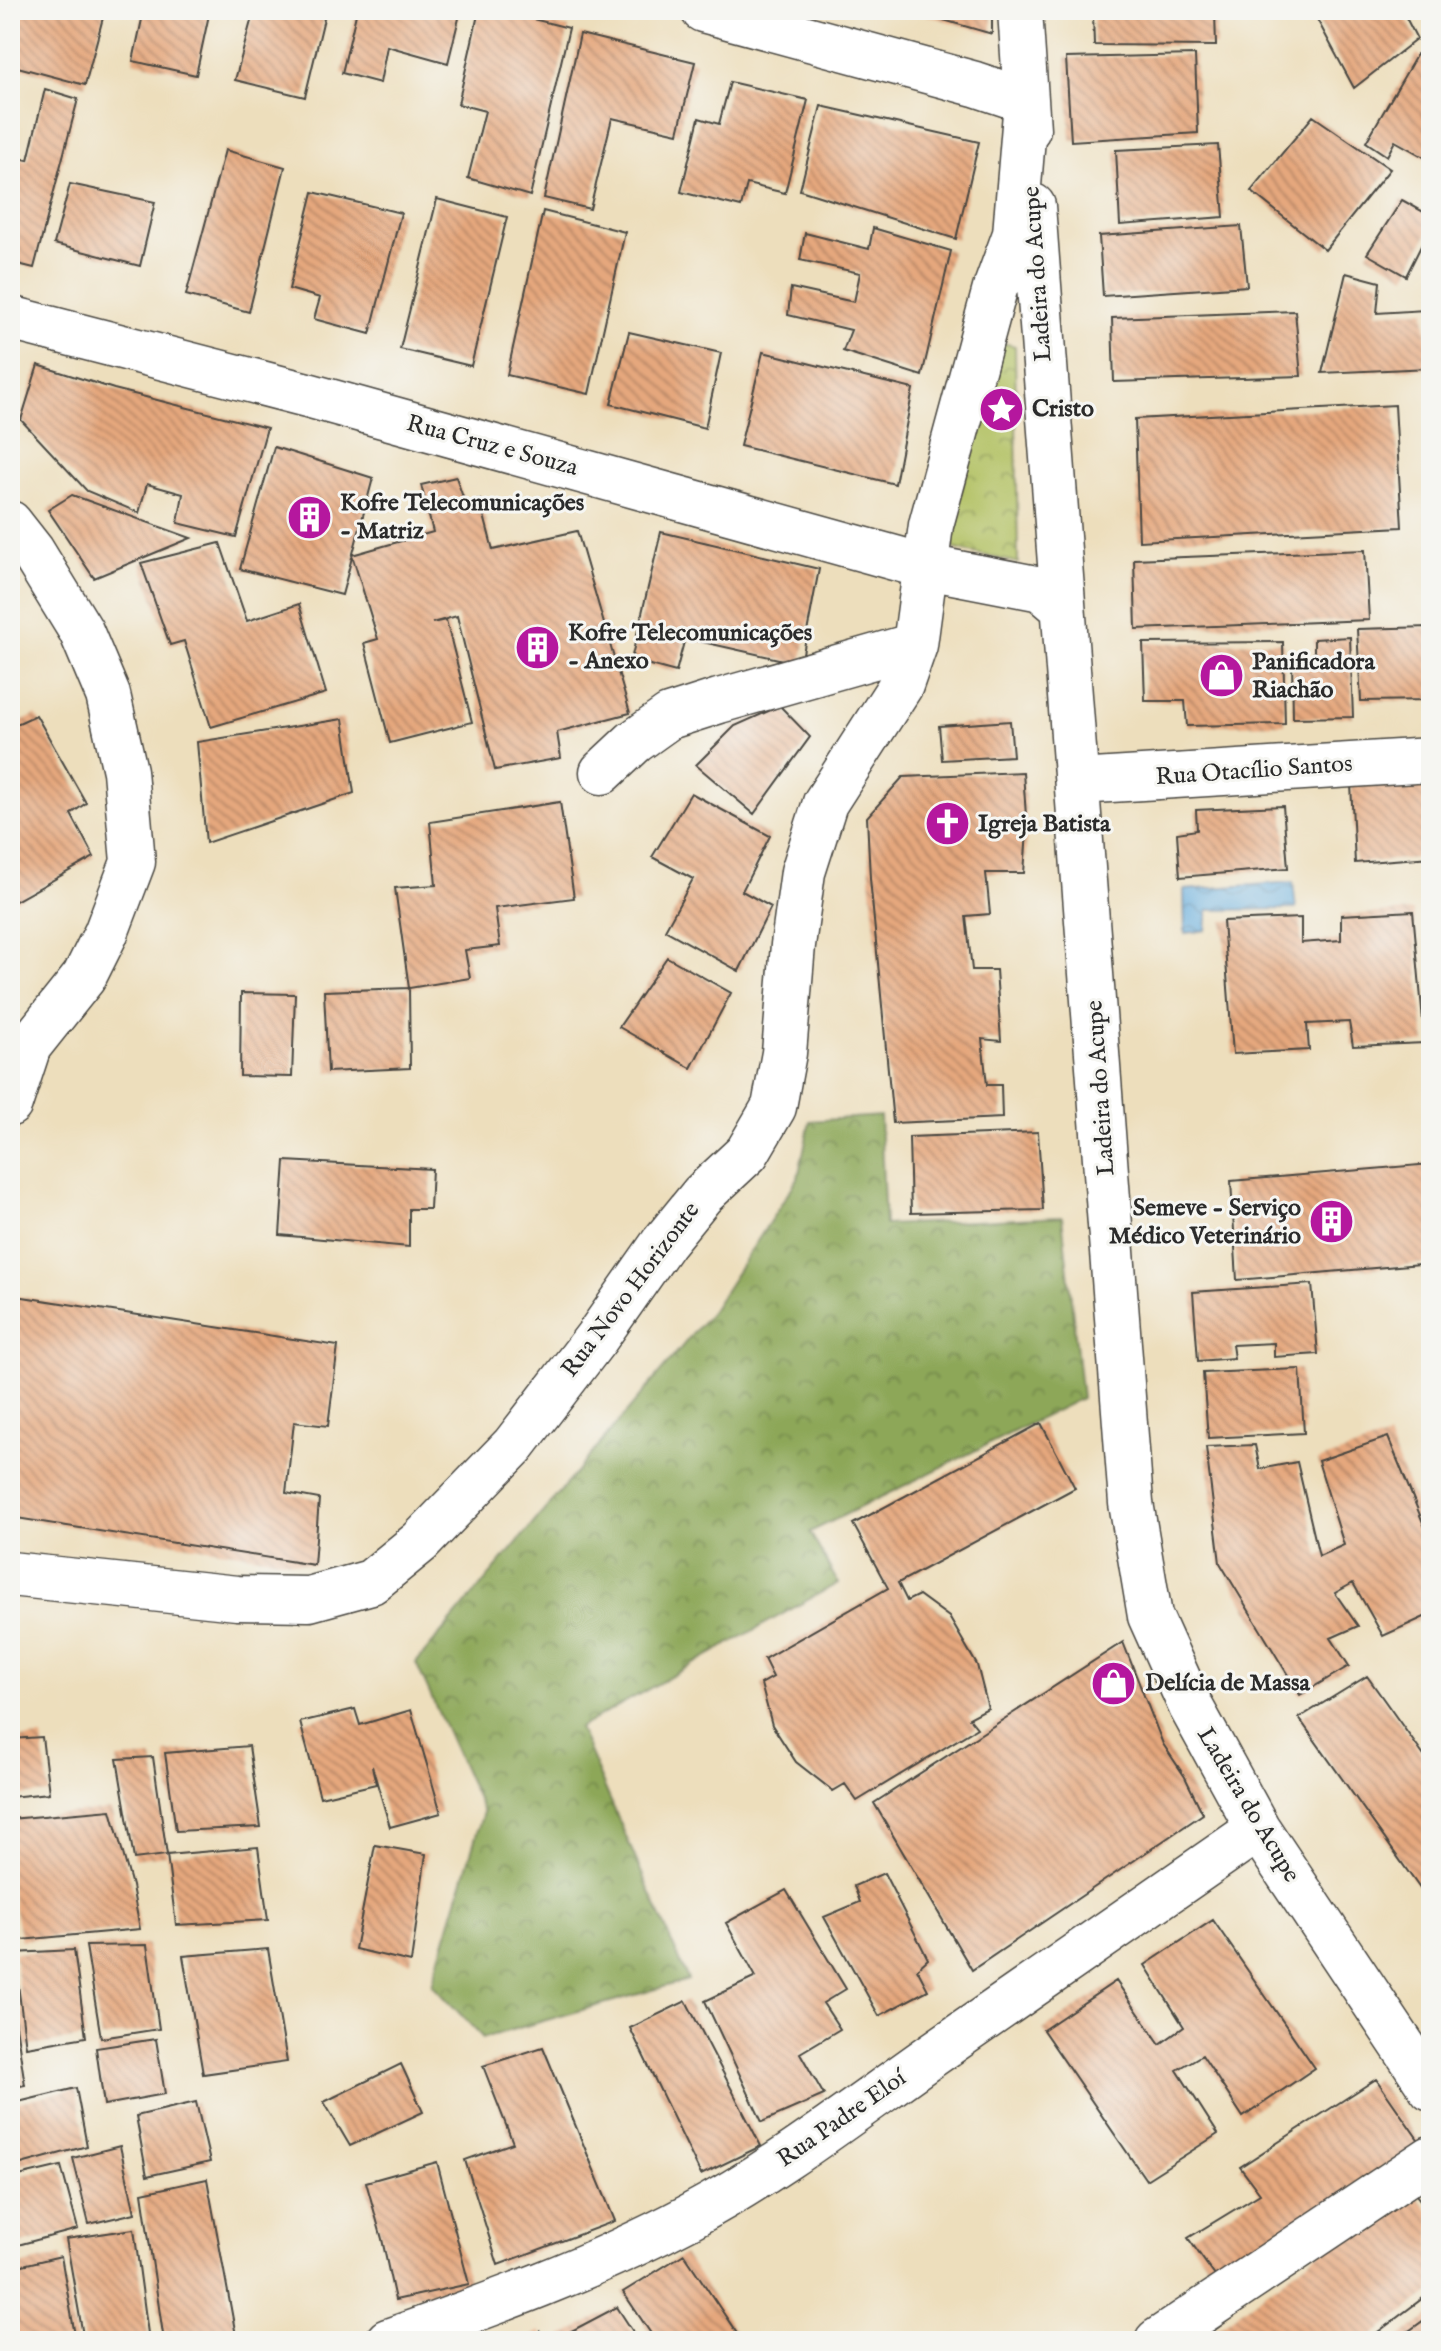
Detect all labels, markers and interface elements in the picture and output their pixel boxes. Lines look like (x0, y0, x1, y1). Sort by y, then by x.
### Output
street label: Ladeira do Acupe (1016, 185, 1060, 363)
place icon: Cristo (977, 385, 1025, 433)
place label: Cristo (1032, 394, 1094, 425)
street label: Rua Cruz e Souza (403, 408, 582, 484)
place label: Kofre Telecomunicações - Matriz (340, 488, 585, 547)
building icon: Kofre Telecomunicações - Matriz (285, 493, 333, 541)
place label: Kofre Telecomunicações - Anexo (568, 618, 813, 677)
building icon: Kofre Telecomunicações - Anexo (513, 623, 561, 671)
place label: Panificadora Riachão (1252, 647, 1375, 706)
shop icon: Panificadora Riachão (1197, 652, 1245, 700)
street label: Rua Otacílio Santos (1154, 749, 1354, 793)
church icon: Igreja Batista (923, 800, 971, 848)
place label: Igreja Batista (978, 809, 1111, 840)
street label: Ladeira do Acupe (1079, 999, 1123, 1177)
place label: Semeve - Serviço Médico Veterinário (1109, 1193, 1301, 1252)
street label: Rua Novo Horizonte (555, 1196, 707, 1384)
building icon: Semeve - Serviço Médico Veterinário (1308, 1198, 1356, 1246)
shop icon: Delícia de Massa (1090, 1659, 1138, 1707)
place label: Delícia de Massa (1145, 1668, 1310, 1699)
street label: Ladeira do Acupe (1189, 1722, 1307, 1888)
street label: Rua Padre Eloí (771, 2062, 914, 2175)

